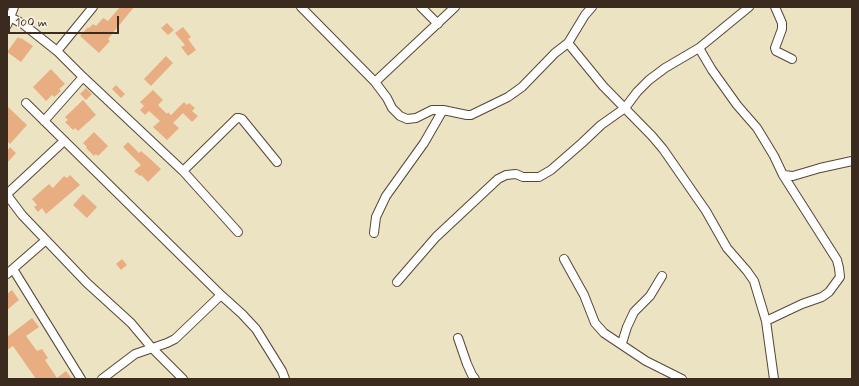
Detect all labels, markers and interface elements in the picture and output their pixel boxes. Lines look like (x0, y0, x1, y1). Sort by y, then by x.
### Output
scale bar (10, 8, 121, 34)
text: 100 m (15, 15, 47, 31)

